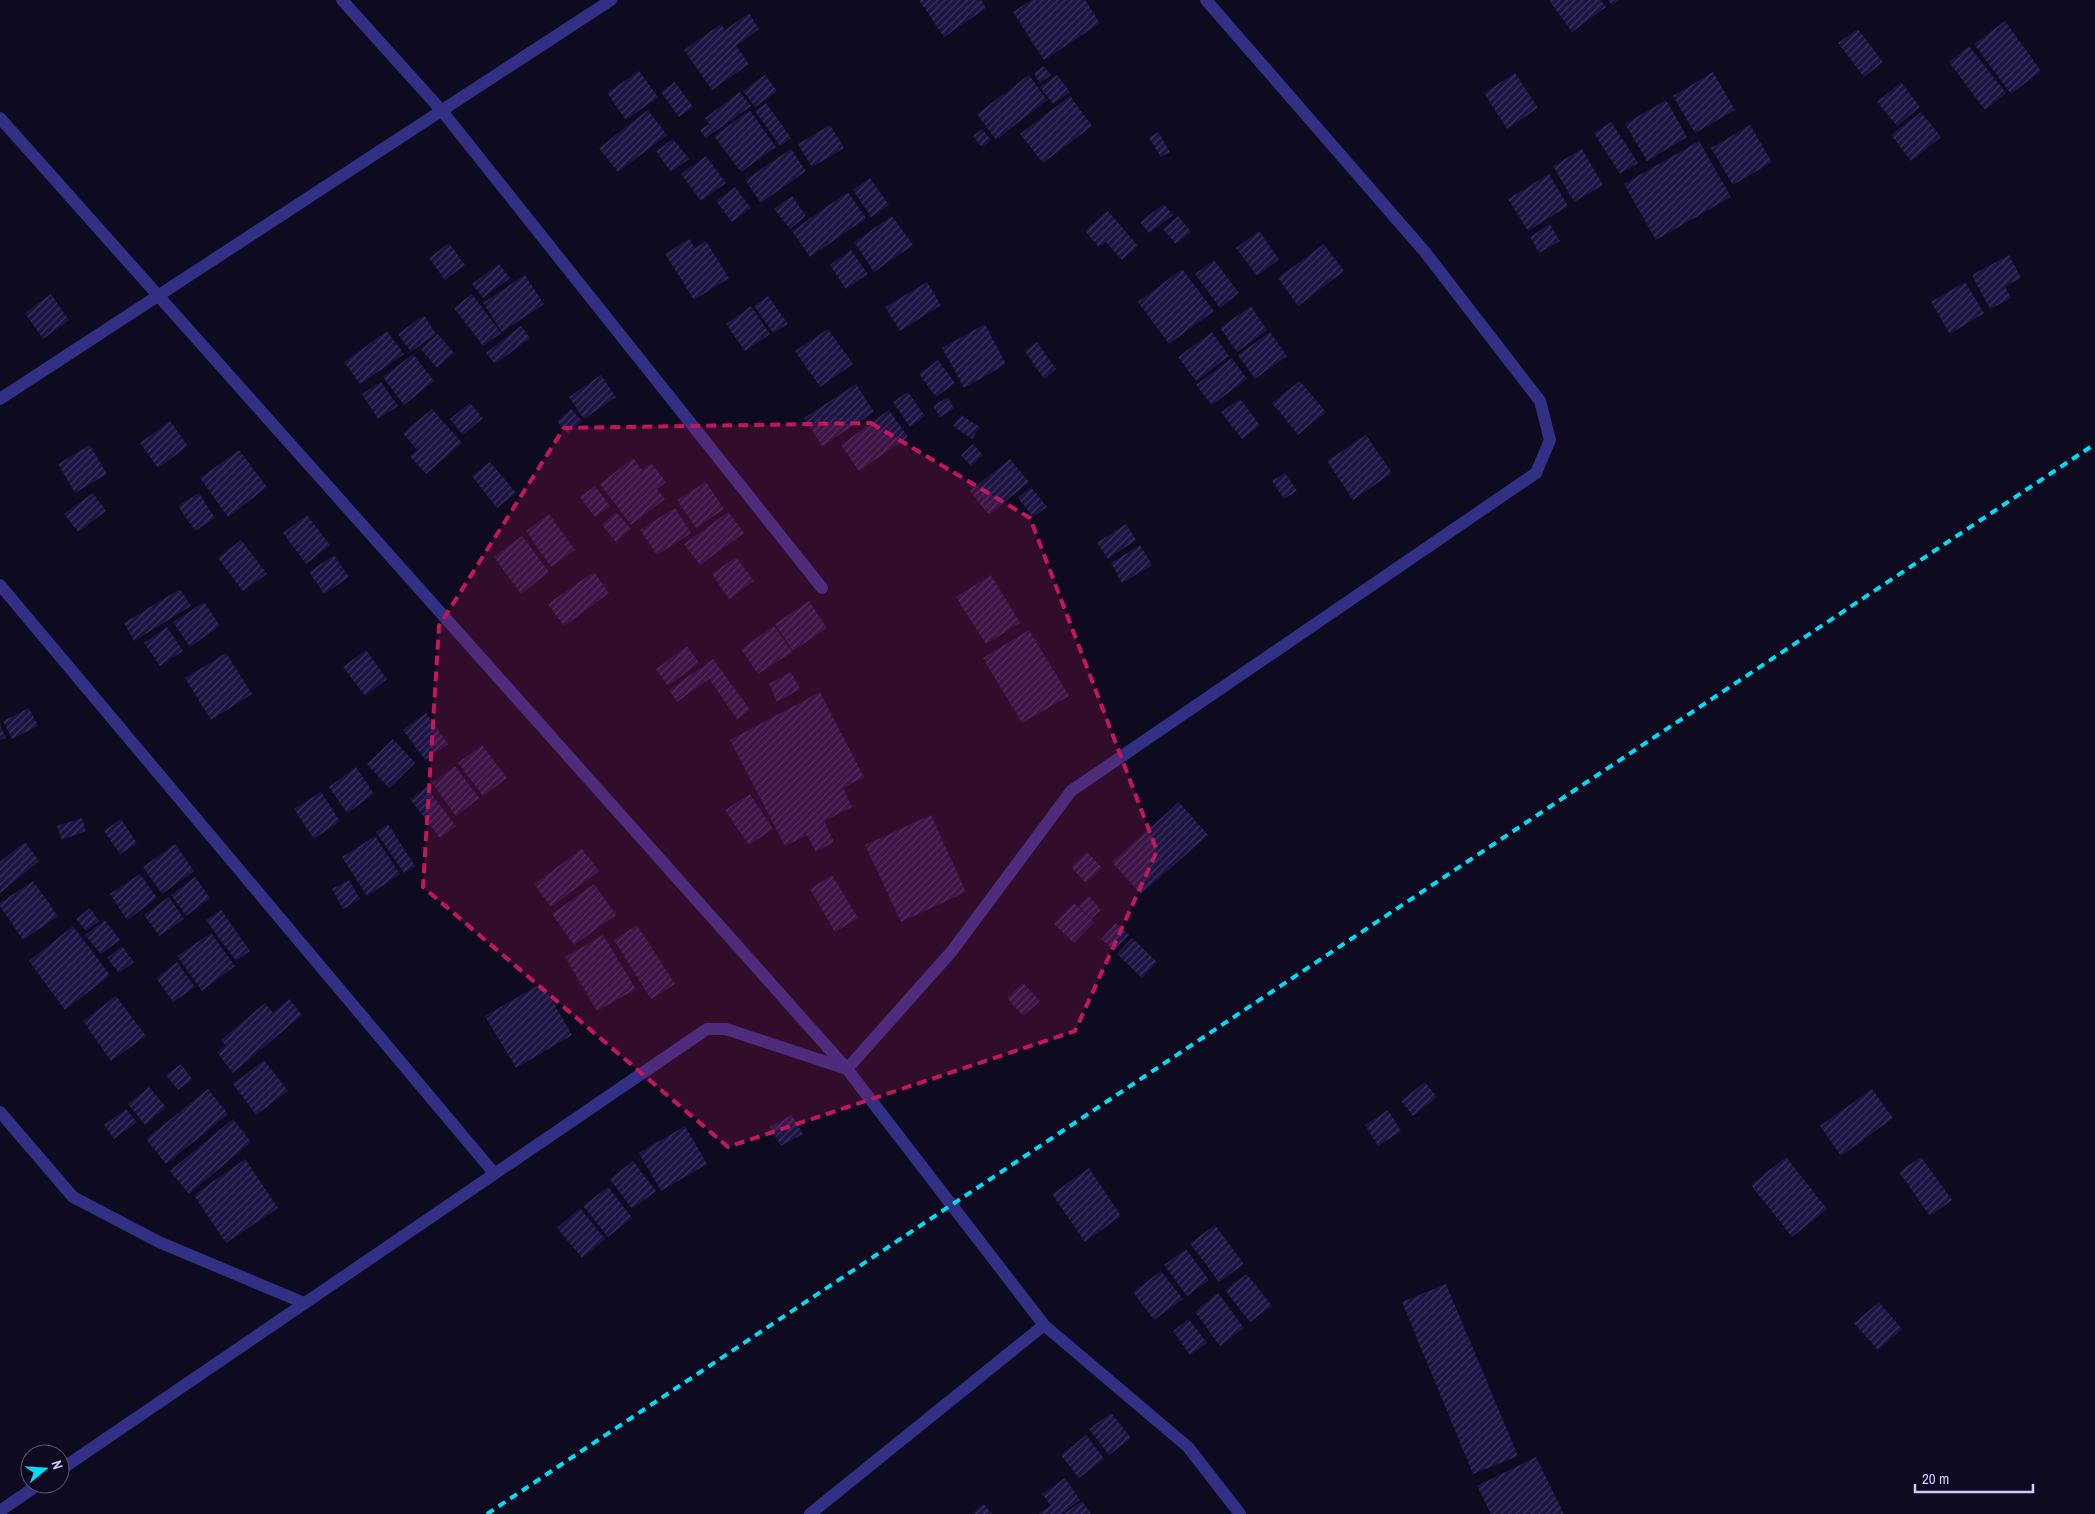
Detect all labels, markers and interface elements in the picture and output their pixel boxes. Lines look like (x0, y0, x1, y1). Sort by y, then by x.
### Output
north arrow (20, 1444, 70, 1494)
text: N (48, 1458, 67, 1472)
scale bar (1915, 1462, 2032, 1494)
text: 20 m (1922, 1468, 1949, 1489)

